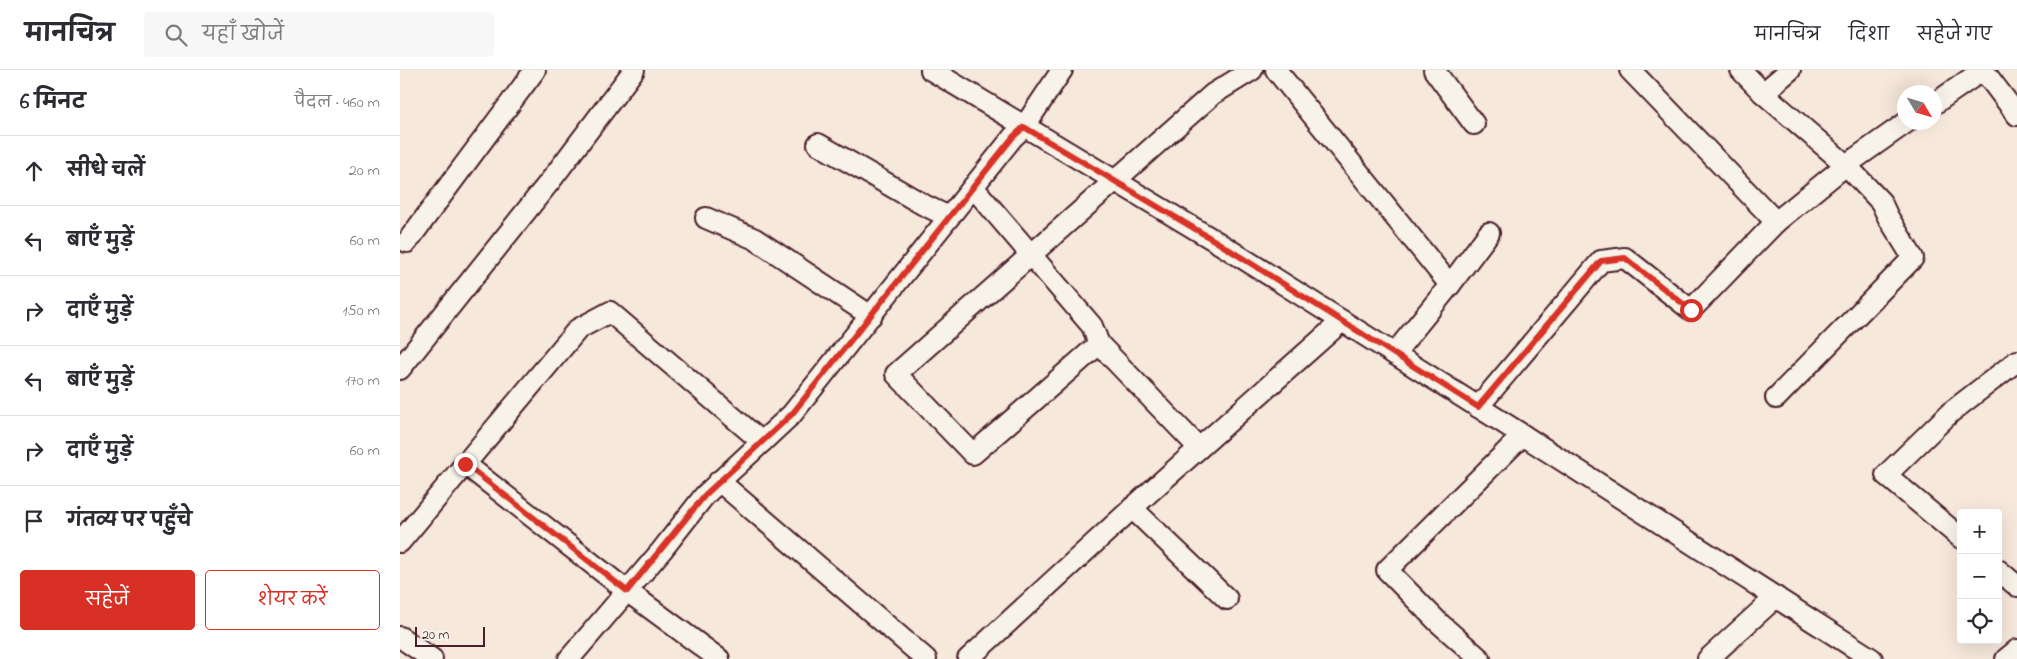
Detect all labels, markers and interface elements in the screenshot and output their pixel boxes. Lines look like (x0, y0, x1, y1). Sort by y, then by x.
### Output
search box (144, 12, 494, 57)
text: मानचित्र (25, 18, 114, 53)
icon: search (162, 21, 190, 49)
text: यहाँ खोजें (202, 22, 284, 49)
text: मानचित्र (1754, 23, 1821, 49)
text: दिशा (1849, 23, 1889, 49)
text: सहेजे गए (1917, 23, 1992, 49)
north arrow (1897, 85, 1942, 130)
text: 6 मिनट (20, 88, 85, 118)
text: पैदल · 460 m (295, 91, 380, 115)
icon: ahead (20, 157, 48, 185)
text: सीधे चलें (67, 158, 145, 185)
text: 20 m (349, 159, 380, 183)
icon: left (20, 227, 48, 255)
text: बाएँ मुड़ें (67, 228, 134, 255)
text: 60 m (350, 229, 380, 253)
icon: right (20, 297, 48, 325)
text: दाएँ मुड़ें (67, 298, 133, 325)
text: 150 m (342, 299, 380, 323)
route start (1680, 299, 1703, 322)
icon: left (20, 367, 48, 395)
text: बाएँ मुड़ें (67, 368, 134, 395)
text: 170 m (345, 369, 380, 393)
icon: right (20, 437, 48, 465)
text: दाएँ मुड़ें (67, 438, 133, 465)
text: 60 m (350, 439, 380, 463)
route end (454, 453, 477, 476)
icon: arrive (20, 507, 48, 535)
text: गंतव्य पर पहुँचे (67, 508, 192, 535)
map controls (1957, 509, 2002, 644)
button: + (1957, 509, 2002, 554)
button: − (1957, 554, 2002, 599)
button: सहेजें (20, 570, 195, 630)
button: शेयर करें (205, 570, 380, 630)
button: locate (1957, 599, 2002, 644)
scale bar (415, 624, 485, 647)
text: 20 m (422, 625, 449, 646)

